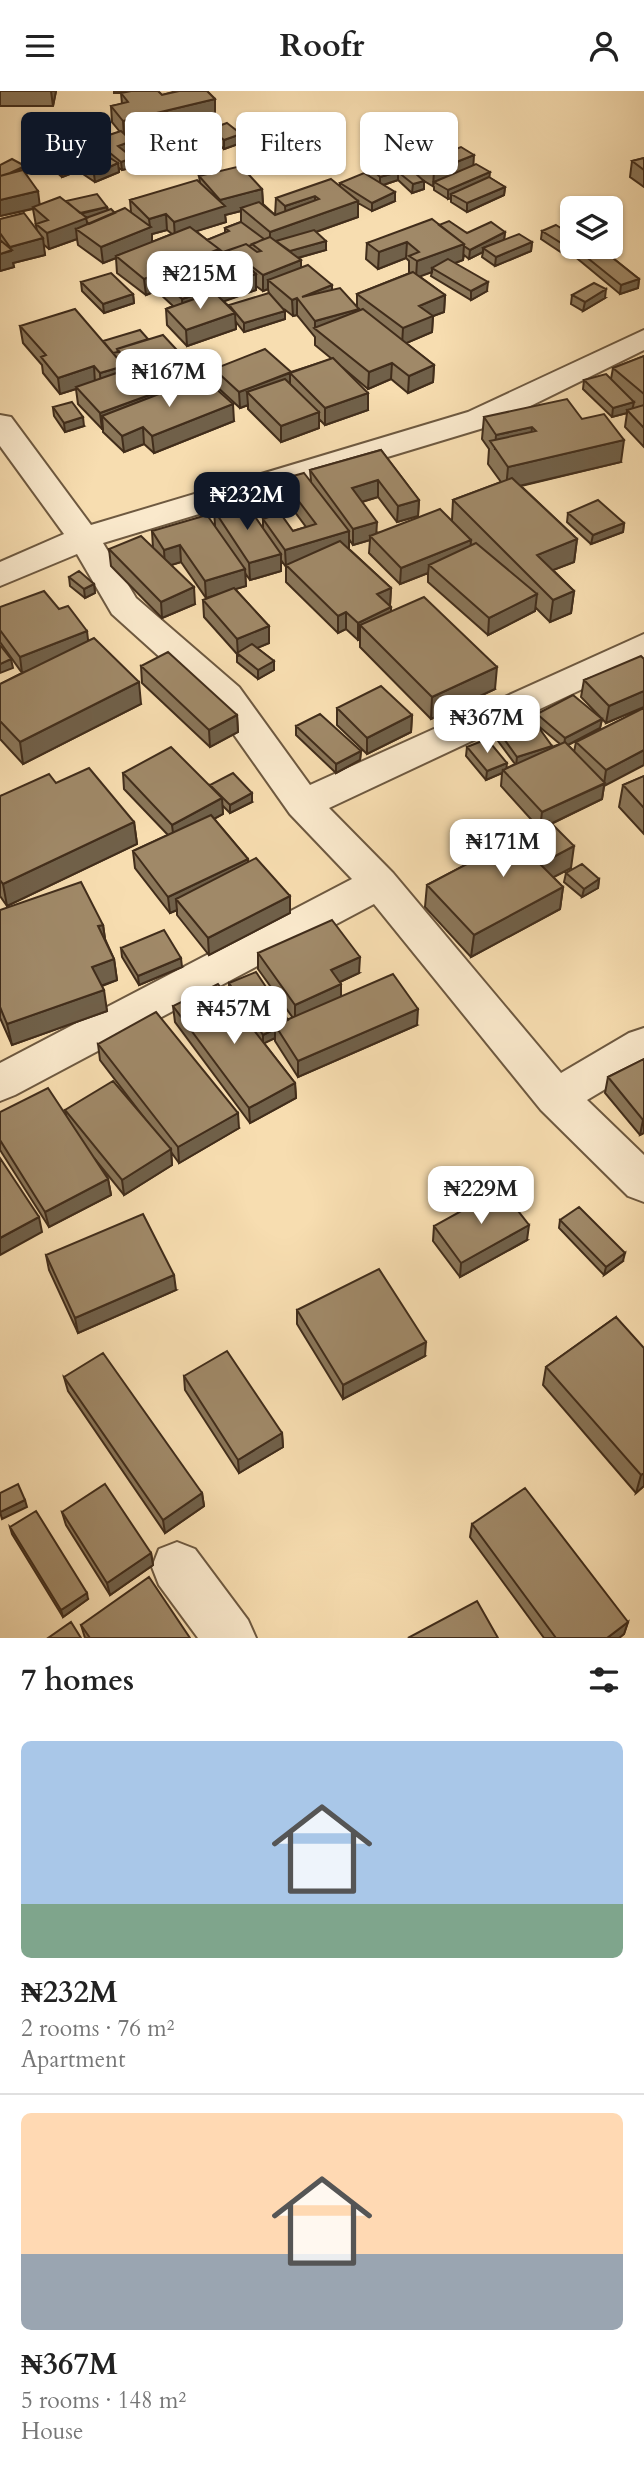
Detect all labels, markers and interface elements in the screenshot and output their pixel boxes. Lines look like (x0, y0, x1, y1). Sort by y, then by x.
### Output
text: Roofr (280, 24, 364, 68)
icon: menu (21, 27, 59, 65)
icon: person (585, 27, 623, 65)
chip: Buy (21, 112, 111, 175)
chip: Rent (125, 112, 222, 175)
chip: Filters (236, 112, 346, 175)
chip: New (360, 112, 458, 175)
map controls (560, 196, 623, 259)
button: layers (560, 196, 623, 259)
pin: ₦215M (151, 251, 249, 311)
text: ₦215M (163, 258, 237, 289)
pin: ₦167M (120, 349, 218, 409)
text: ₦167M (132, 356, 206, 387)
pin: ₦232M (198, 473, 296, 532)
text: ₦232M (210, 479, 284, 510)
pin: ₦367M (438, 695, 536, 755)
text: ₦367M (450, 702, 524, 733)
pin: ₦171M (454, 819, 552, 879)
text: ₦171M (466, 826, 540, 857)
pin: ₦457M (185, 986, 283, 1046)
text: ₦457M (197, 993, 271, 1024)
pin: ₦229M (432, 1167, 530, 1226)
text: ₦229M (444, 1173, 518, 1204)
text: 7 homes (21, 1660, 134, 1701)
icon: filters (585, 1661, 623, 1699)
icon: home (259, 1786, 385, 1912)
text: ₦232M (21, 1972, 118, 2013)
text: 2 rooms · 76 m² (21, 2013, 174, 2044)
text: Apartment (21, 2044, 125, 2075)
icon: home (259, 2158, 385, 2284)
text: ₦367M (21, 2344, 118, 2385)
text: 5 rooms · 148 m² (21, 2385, 186, 2416)
text: House (21, 2416, 83, 2447)

